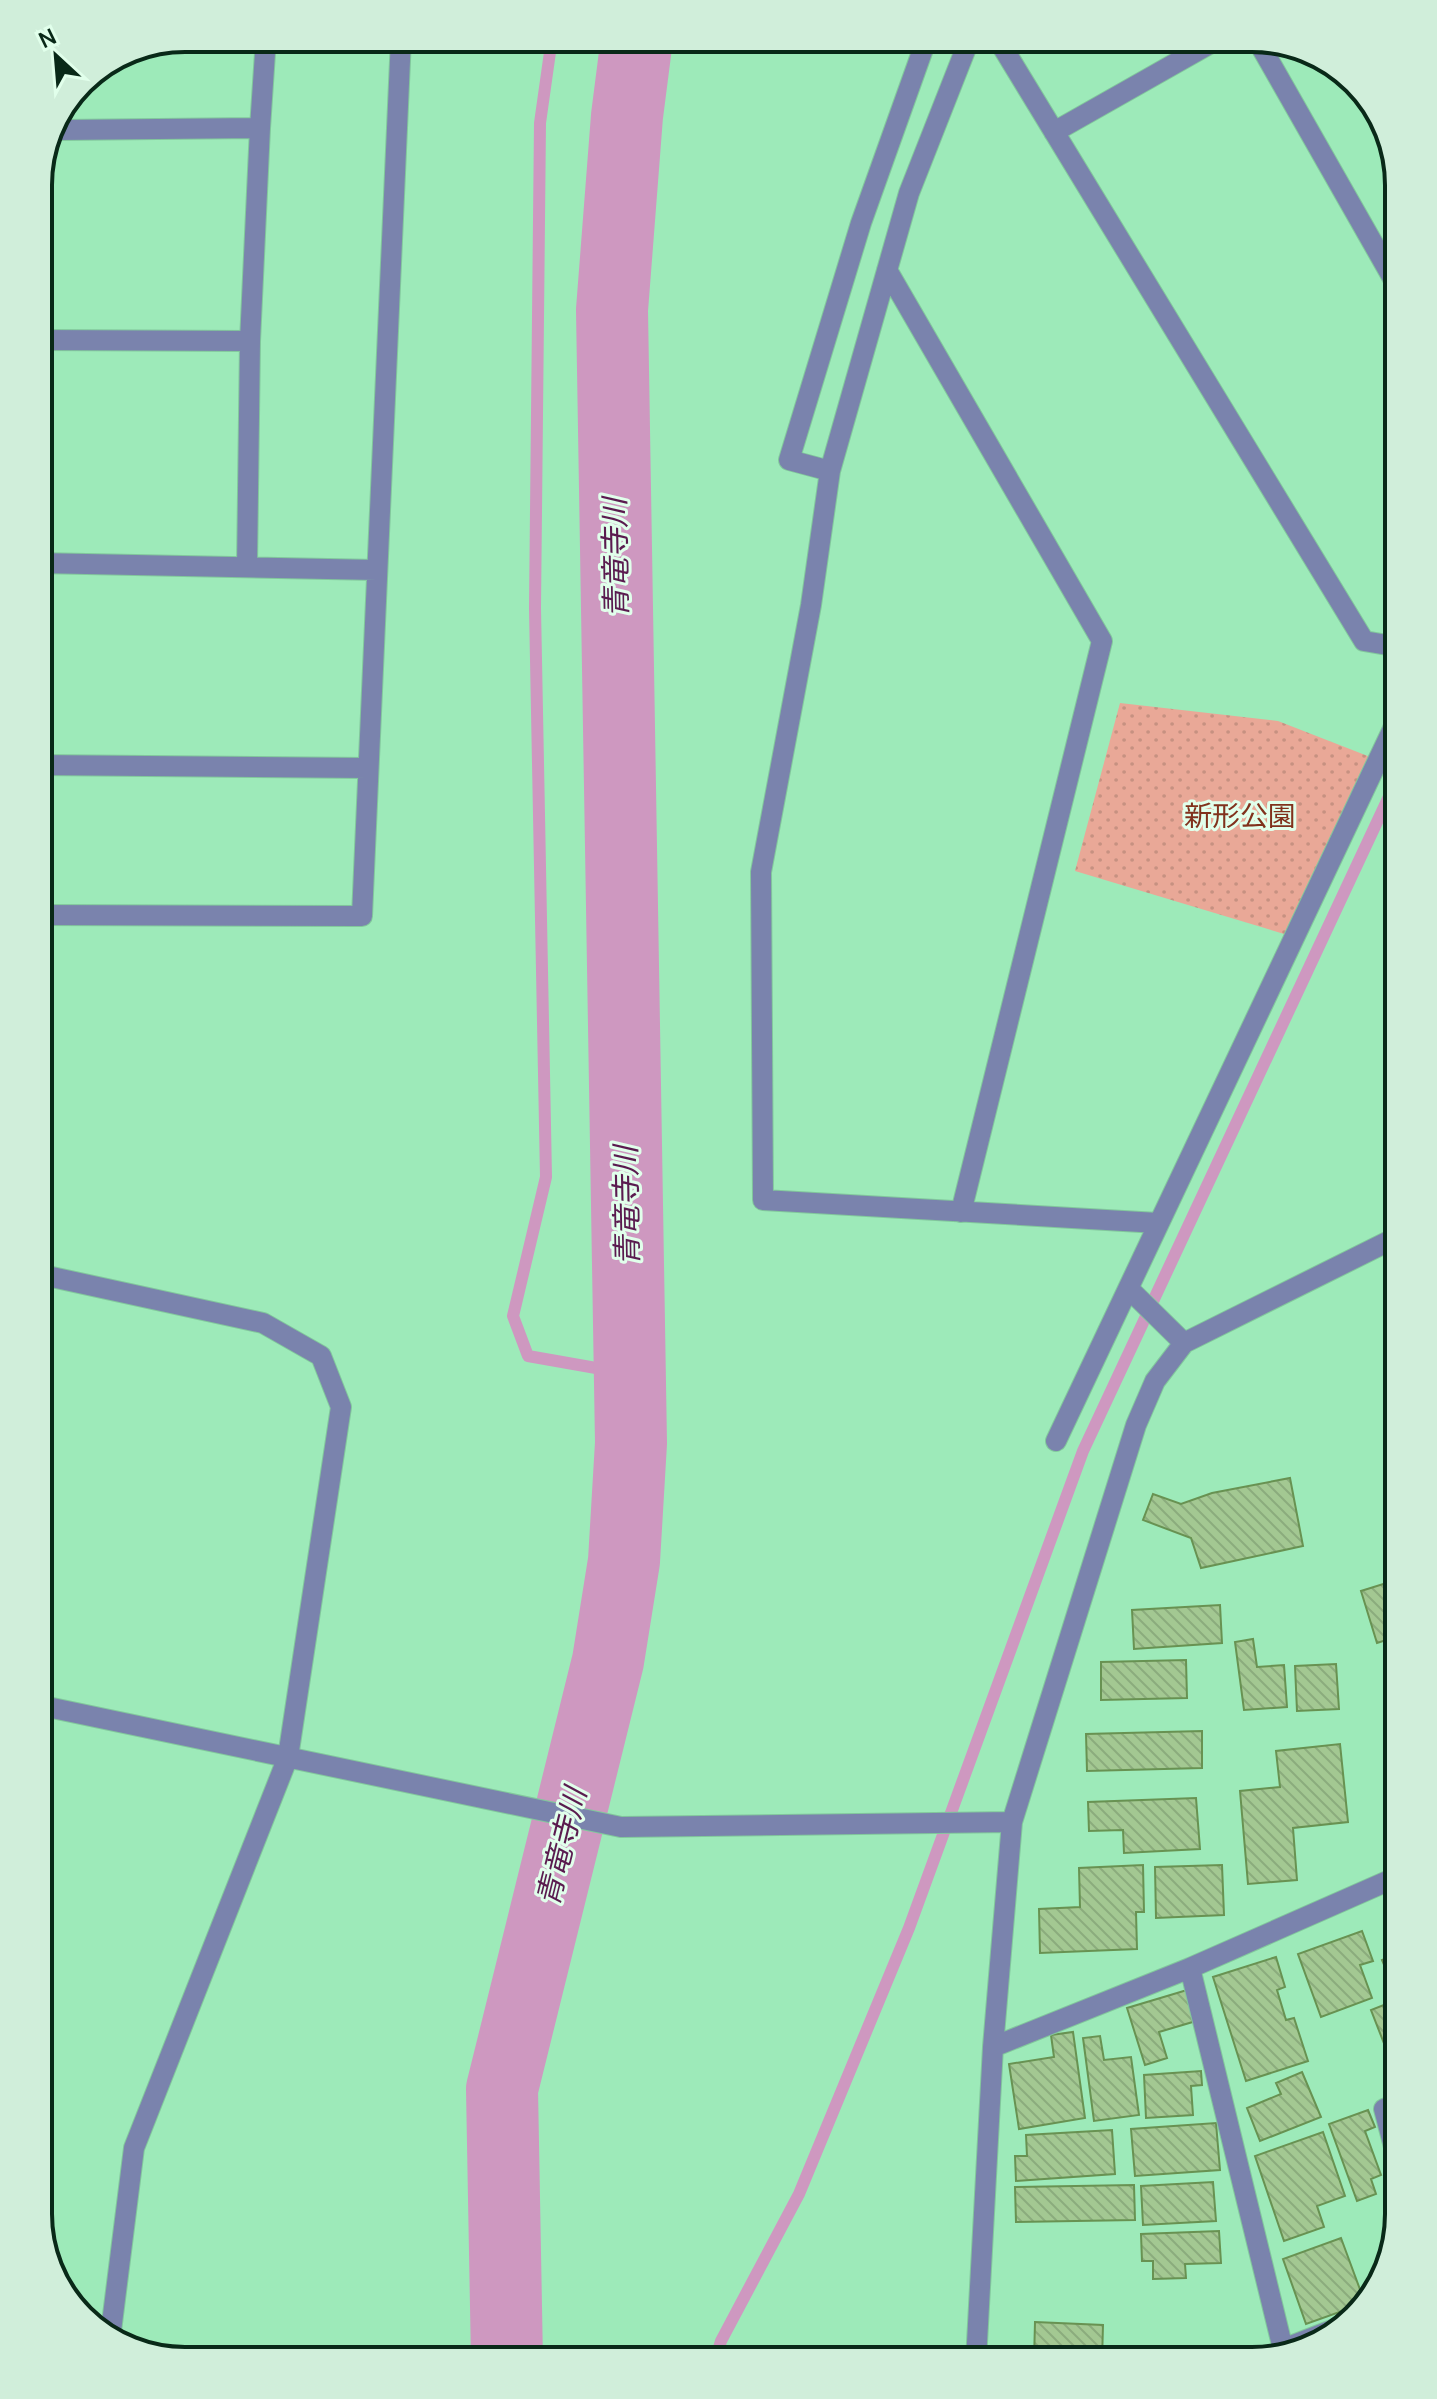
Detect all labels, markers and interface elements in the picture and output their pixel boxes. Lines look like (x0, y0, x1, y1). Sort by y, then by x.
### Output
north arrow (16, 16, 96, 96)
text: N (34, 21, 61, 55)
water label: 青竜寺川 (593, 495, 636, 618)
park label: 新形公園 (1184, 796, 1296, 834)
water label: 青竜寺川 (604, 1143, 647, 1266)
water label: 青竜寺川 (526, 1781, 596, 1910)

